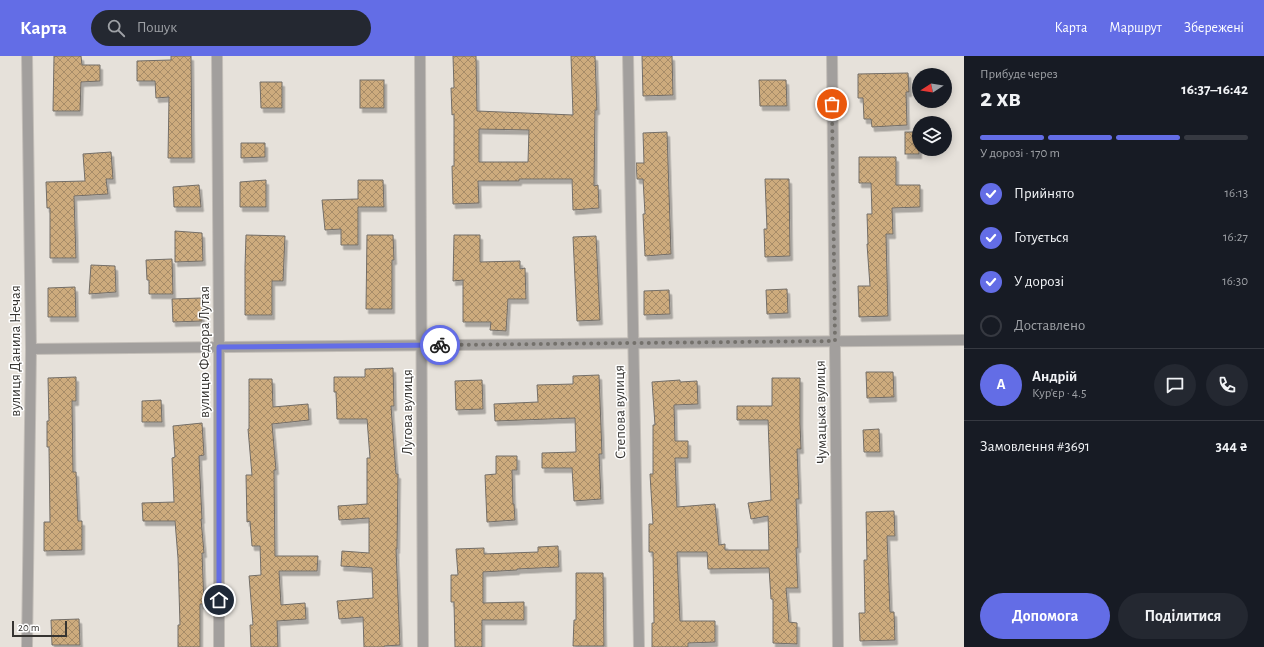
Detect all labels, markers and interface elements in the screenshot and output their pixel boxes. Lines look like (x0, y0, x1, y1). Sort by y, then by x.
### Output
search box (91, 10, 371, 46)
icon: search (105, 17, 127, 39)
text: Карта (20, 19, 67, 38)
text: Пошук (137, 20, 177, 35)
text: Карта (1054, 21, 1087, 35)
text: Маршрут (1109, 21, 1162, 35)
text: Збережені (1184, 21, 1244, 35)
north arrow (912, 68, 952, 108)
map controls (912, 68, 952, 156)
text: Прибуде через (980, 68, 1058, 81)
text: 16:37–16:42 (1181, 82, 1248, 97)
text: 2 хв (980, 85, 1021, 111)
pin (815, 87, 849, 121)
icon: bag (821, 93, 843, 115)
button: layers (912, 116, 952, 156)
text: У дорозі · 170 m (980, 147, 1060, 160)
icon: check (980, 183, 1002, 205)
text: Прийнято (1014, 186, 1074, 201)
text: 16:13 (1225, 187, 1248, 200)
icon: check (980, 227, 1002, 249)
text: Готується (1014, 230, 1069, 245)
text: 16:27 (1223, 231, 1248, 244)
icon: check (980, 271, 1002, 293)
text: У дорозі (1014, 274, 1064, 289)
text: 16:30 (1222, 275, 1248, 288)
street label: вулиця Данила Нечая (8, 285, 23, 417)
street label: вулицю Федора Лутая (197, 286, 212, 418)
text: Доставлено (1014, 318, 1085, 333)
courier (420, 325, 460, 365)
icon: bike (429, 334, 451, 356)
street label: Чумацька вулиця (813, 360, 829, 464)
button: chat (1154, 364, 1196, 406)
button: phone (1206, 364, 1248, 406)
street label: Степова вулиця (612, 365, 628, 459)
street label: Лугова вулиця (400, 369, 415, 455)
text: Андрій (1032, 369, 1077, 384)
text: А (996, 377, 1006, 392)
text: Кур’єр · 4.5 (1032, 387, 1087, 400)
text: Замовлення #3691 (980, 439, 1090, 454)
text: 344 ₴ (1216, 439, 1248, 454)
pin (202, 583, 236, 617)
icon: home (208, 589, 230, 611)
button: Допомога (980, 593, 1110, 639)
button: Поділитися (1118, 593, 1248, 639)
scale bar (12, 619, 67, 638)
text: 20 m (18, 622, 39, 633)

